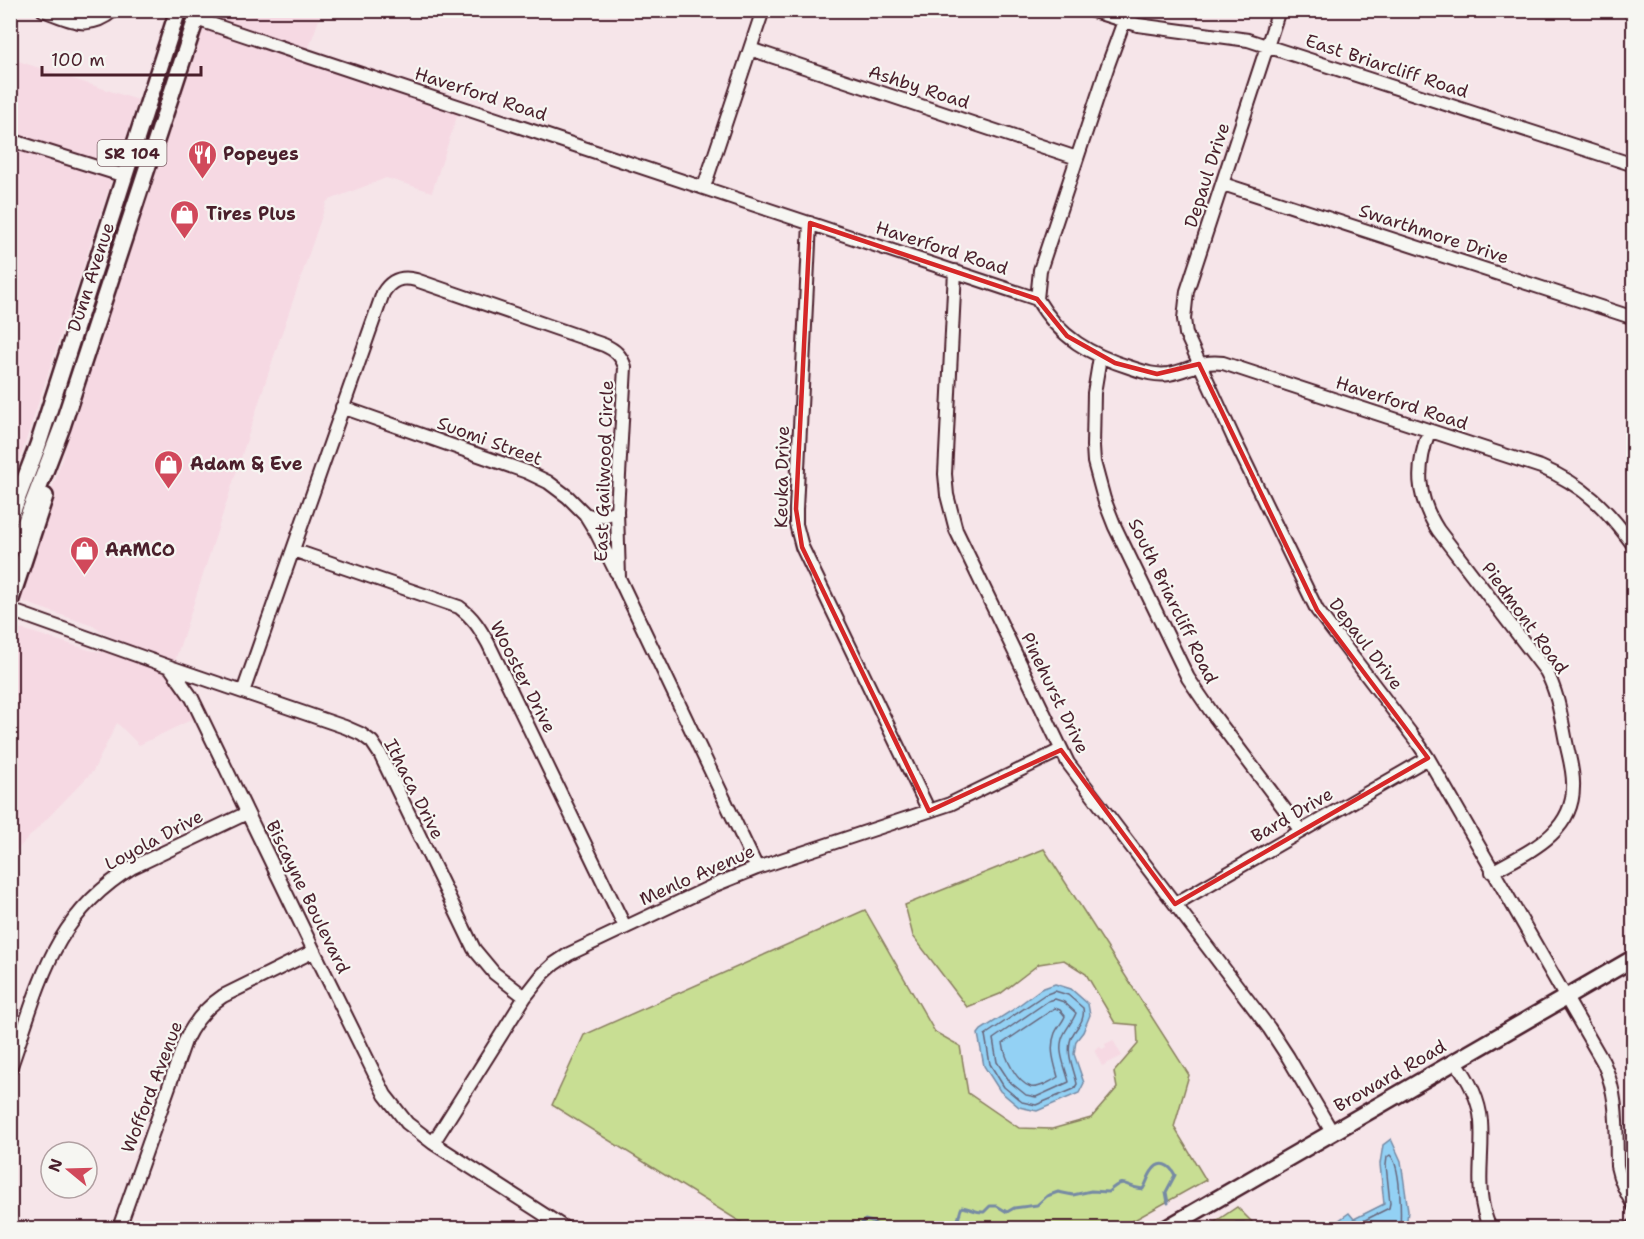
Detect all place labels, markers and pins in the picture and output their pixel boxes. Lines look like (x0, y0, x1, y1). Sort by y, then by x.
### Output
restaurant icon: Popeyes (186, 138, 218, 180)
place label: Popeyes (223, 142, 299, 166)
shop icon: Tires Plus (169, 198, 201, 240)
place label: Tires Plus (206, 202, 296, 226)
shop icon: Adam & Eve (153, 448, 185, 490)
place label: Adam & Eve (190, 452, 303, 476)
shop icon: AAMCO (68, 534, 100, 576)
place label: AAMCO (105, 538, 175, 562)

